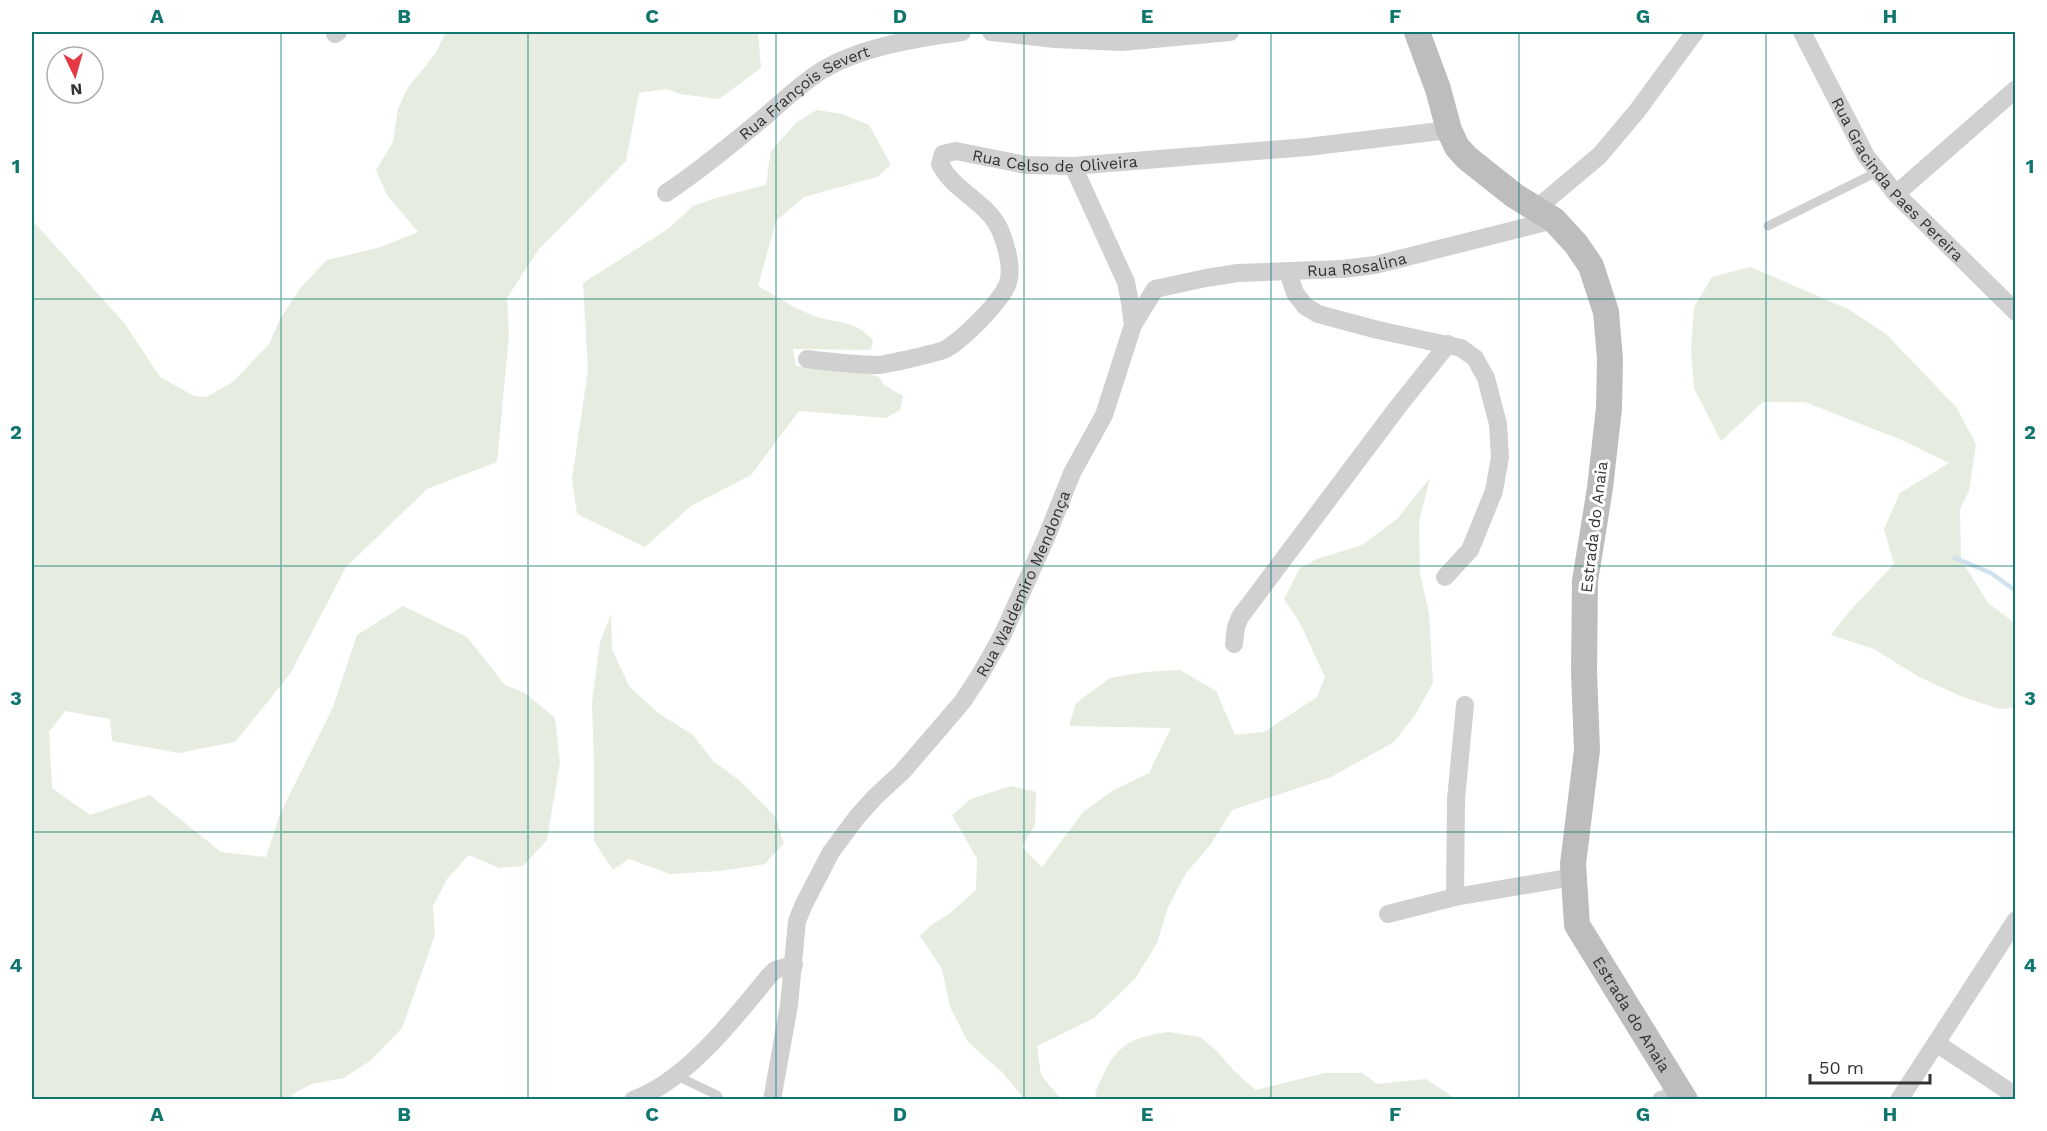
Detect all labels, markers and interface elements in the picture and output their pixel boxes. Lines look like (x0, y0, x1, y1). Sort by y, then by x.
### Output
text: A (150, 4, 164, 28)
text: B (397, 4, 411, 28)
text: C (645, 4, 659, 28)
text: D (893, 4, 907, 28)
text: E (1141, 4, 1153, 28)
text: F (1389, 4, 1401, 28)
text: G (1636, 4, 1650, 28)
text: H (1883, 4, 1897, 28)
street label: Rua François Severt (735, 41, 872, 144)
north arrow (45, 45, 105, 105)
text: N (70, 79, 83, 99)
street label: Rua Gracinda Paes Pereira (1828, 94, 1968, 265)
street label: Rua Celso de Oliveira (971, 145, 1138, 176)
text: 1 (12, 154, 20, 178)
text: 1 (2026, 154, 2034, 178)
street label: Rua Rosalina (1307, 248, 1408, 280)
text: 2 (10, 420, 22, 444)
text: 2 (2024, 420, 2036, 444)
street label: Estrada do Anaia (1577, 460, 1611, 594)
street label: Rua Waldemiro Mendonça (971, 487, 1074, 680)
text: 3 (10, 686, 22, 710)
text: 3 (2024, 686, 2036, 710)
text: 4 (10, 953, 23, 977)
street label: Estrada do Anaia (1589, 953, 1675, 1075)
text: 4 (2024, 953, 2037, 977)
scale bar (1810, 1047, 1930, 1085)
text: 50 m (1819, 1057, 1864, 1078)
text: A (150, 1102, 164, 1126)
text: B (397, 1102, 411, 1126)
text: C (645, 1102, 659, 1126)
text: D (893, 1102, 907, 1126)
text: E (1141, 1102, 1153, 1126)
text: F (1389, 1102, 1401, 1126)
text: G (1636, 1102, 1650, 1126)
text: H (1883, 1102, 1897, 1126)

